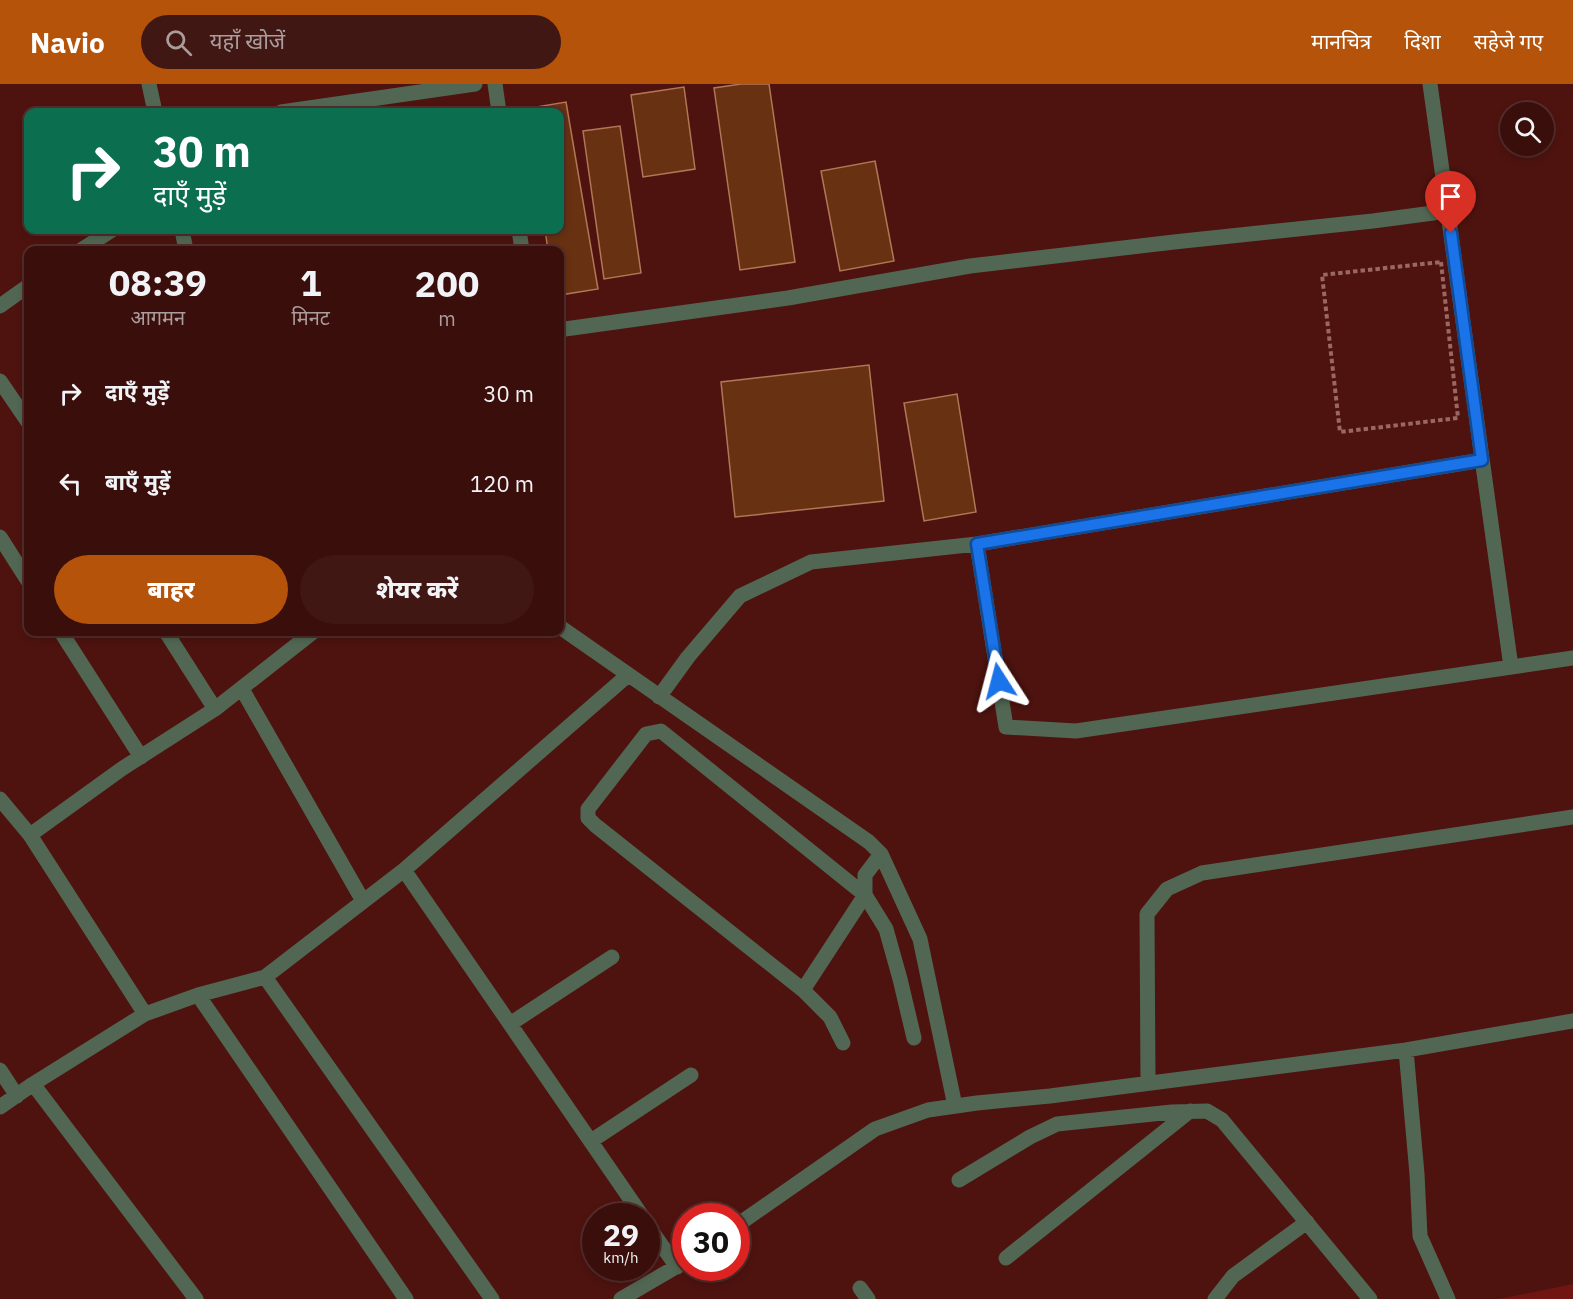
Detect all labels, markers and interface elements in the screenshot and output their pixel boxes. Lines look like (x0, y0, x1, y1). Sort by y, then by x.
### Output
search box (141, 15, 561, 69)
text: Navio (30, 24, 105, 61)
icon: search (162, 26, 195, 59)
text: यहाँ खोजें (210, 26, 285, 55)
text: मानचित्र (1311, 27, 1371, 55)
text: दिशा (1404, 27, 1441, 55)
text: सहेजे गए (1474, 27, 1543, 55)
map controls (1500, 102, 1554, 156)
button: search (1500, 102, 1554, 156)
text: 30 m (153, 124, 251, 179)
icon: right (54, 132, 132, 210)
pin (1425, 171, 1476, 233)
text: दाएँ मुड़ें (153, 177, 226, 212)
icon: arrive (1434, 180, 1467, 213)
text: 08:39 (109, 259, 207, 306)
text: 1 (300, 259, 322, 306)
text: 200 (415, 260, 479, 307)
text: आगमन (130, 304, 185, 331)
text: मिनट (292, 304, 330, 331)
text: m (438, 305, 456, 332)
icon: right (54, 377, 87, 410)
text: दाएँ मुड़ें (105, 377, 169, 406)
text: 30 m (483, 379, 534, 408)
icon: left (54, 467, 87, 500)
text: बाएँ मुड़ें (105, 467, 171, 496)
text: 120 m (470, 469, 534, 498)
button: बाहर (54, 555, 288, 624)
button: शेयर करें (300, 555, 534, 624)
position arrow (967, 649, 1031, 713)
speed limit sign: 30 (672, 1203, 750, 1281)
text: 29 (603, 1215, 639, 1254)
text: km/h (603, 1248, 639, 1267)

